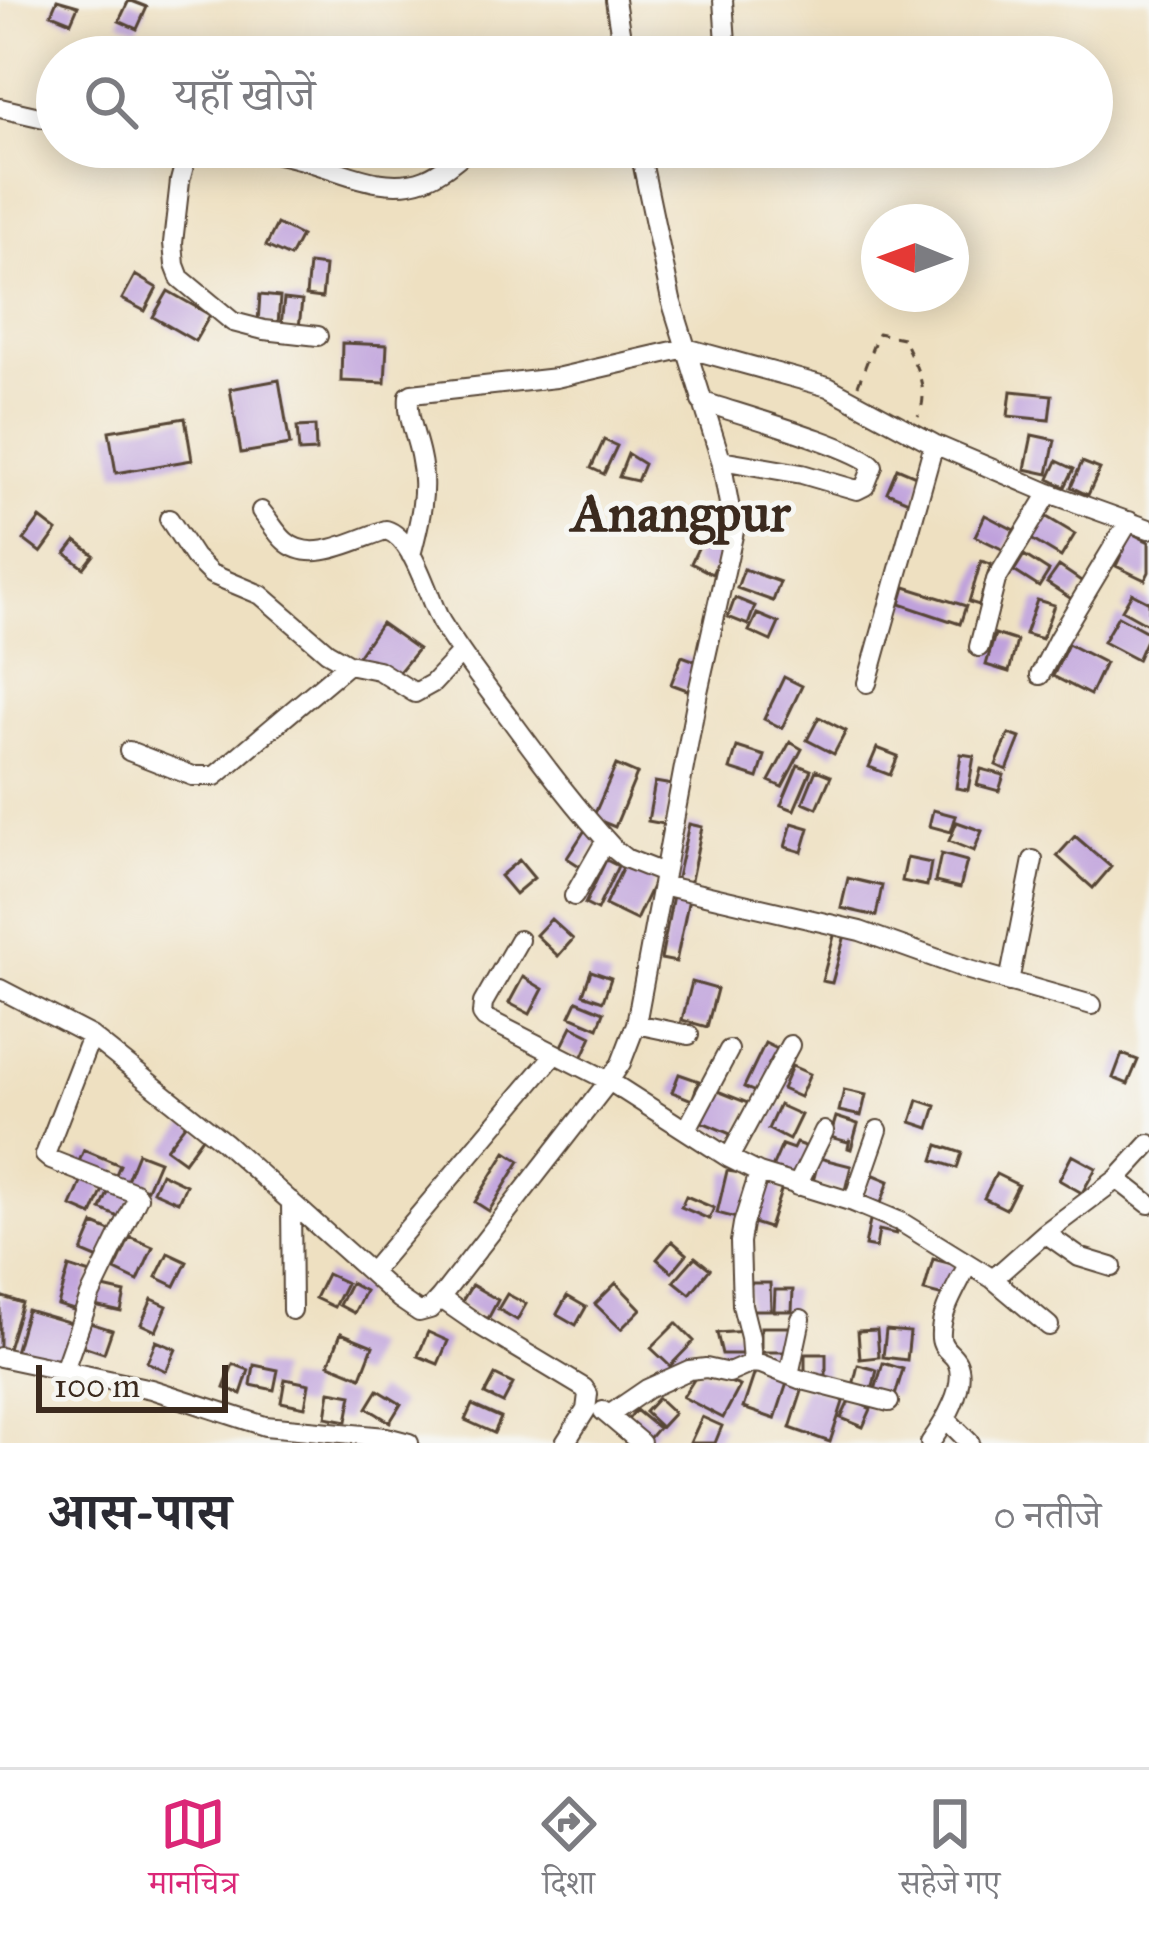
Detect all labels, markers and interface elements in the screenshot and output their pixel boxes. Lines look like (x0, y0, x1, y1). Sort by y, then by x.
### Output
search box (36, 36, 1113, 168)
text: यहाँ खोजें (174, 67, 315, 122)
icon: search (78, 69, 144, 135)
north arrow (861, 204, 969, 312)
district label: Anangpur (569, 480, 791, 546)
scale bar (36, 1359, 228, 1412)
text: 100 m (54, 1366, 140, 1406)
text: आस-पास (48, 1481, 231, 1543)
text: 0 नतीजे (993, 1491, 1101, 1539)
tab: मानचित्र (149, 1791, 238, 1915)
tab: दिशा (536, 1791, 602, 1915)
tab: सहेजे गए (899, 1791, 1000, 1915)

